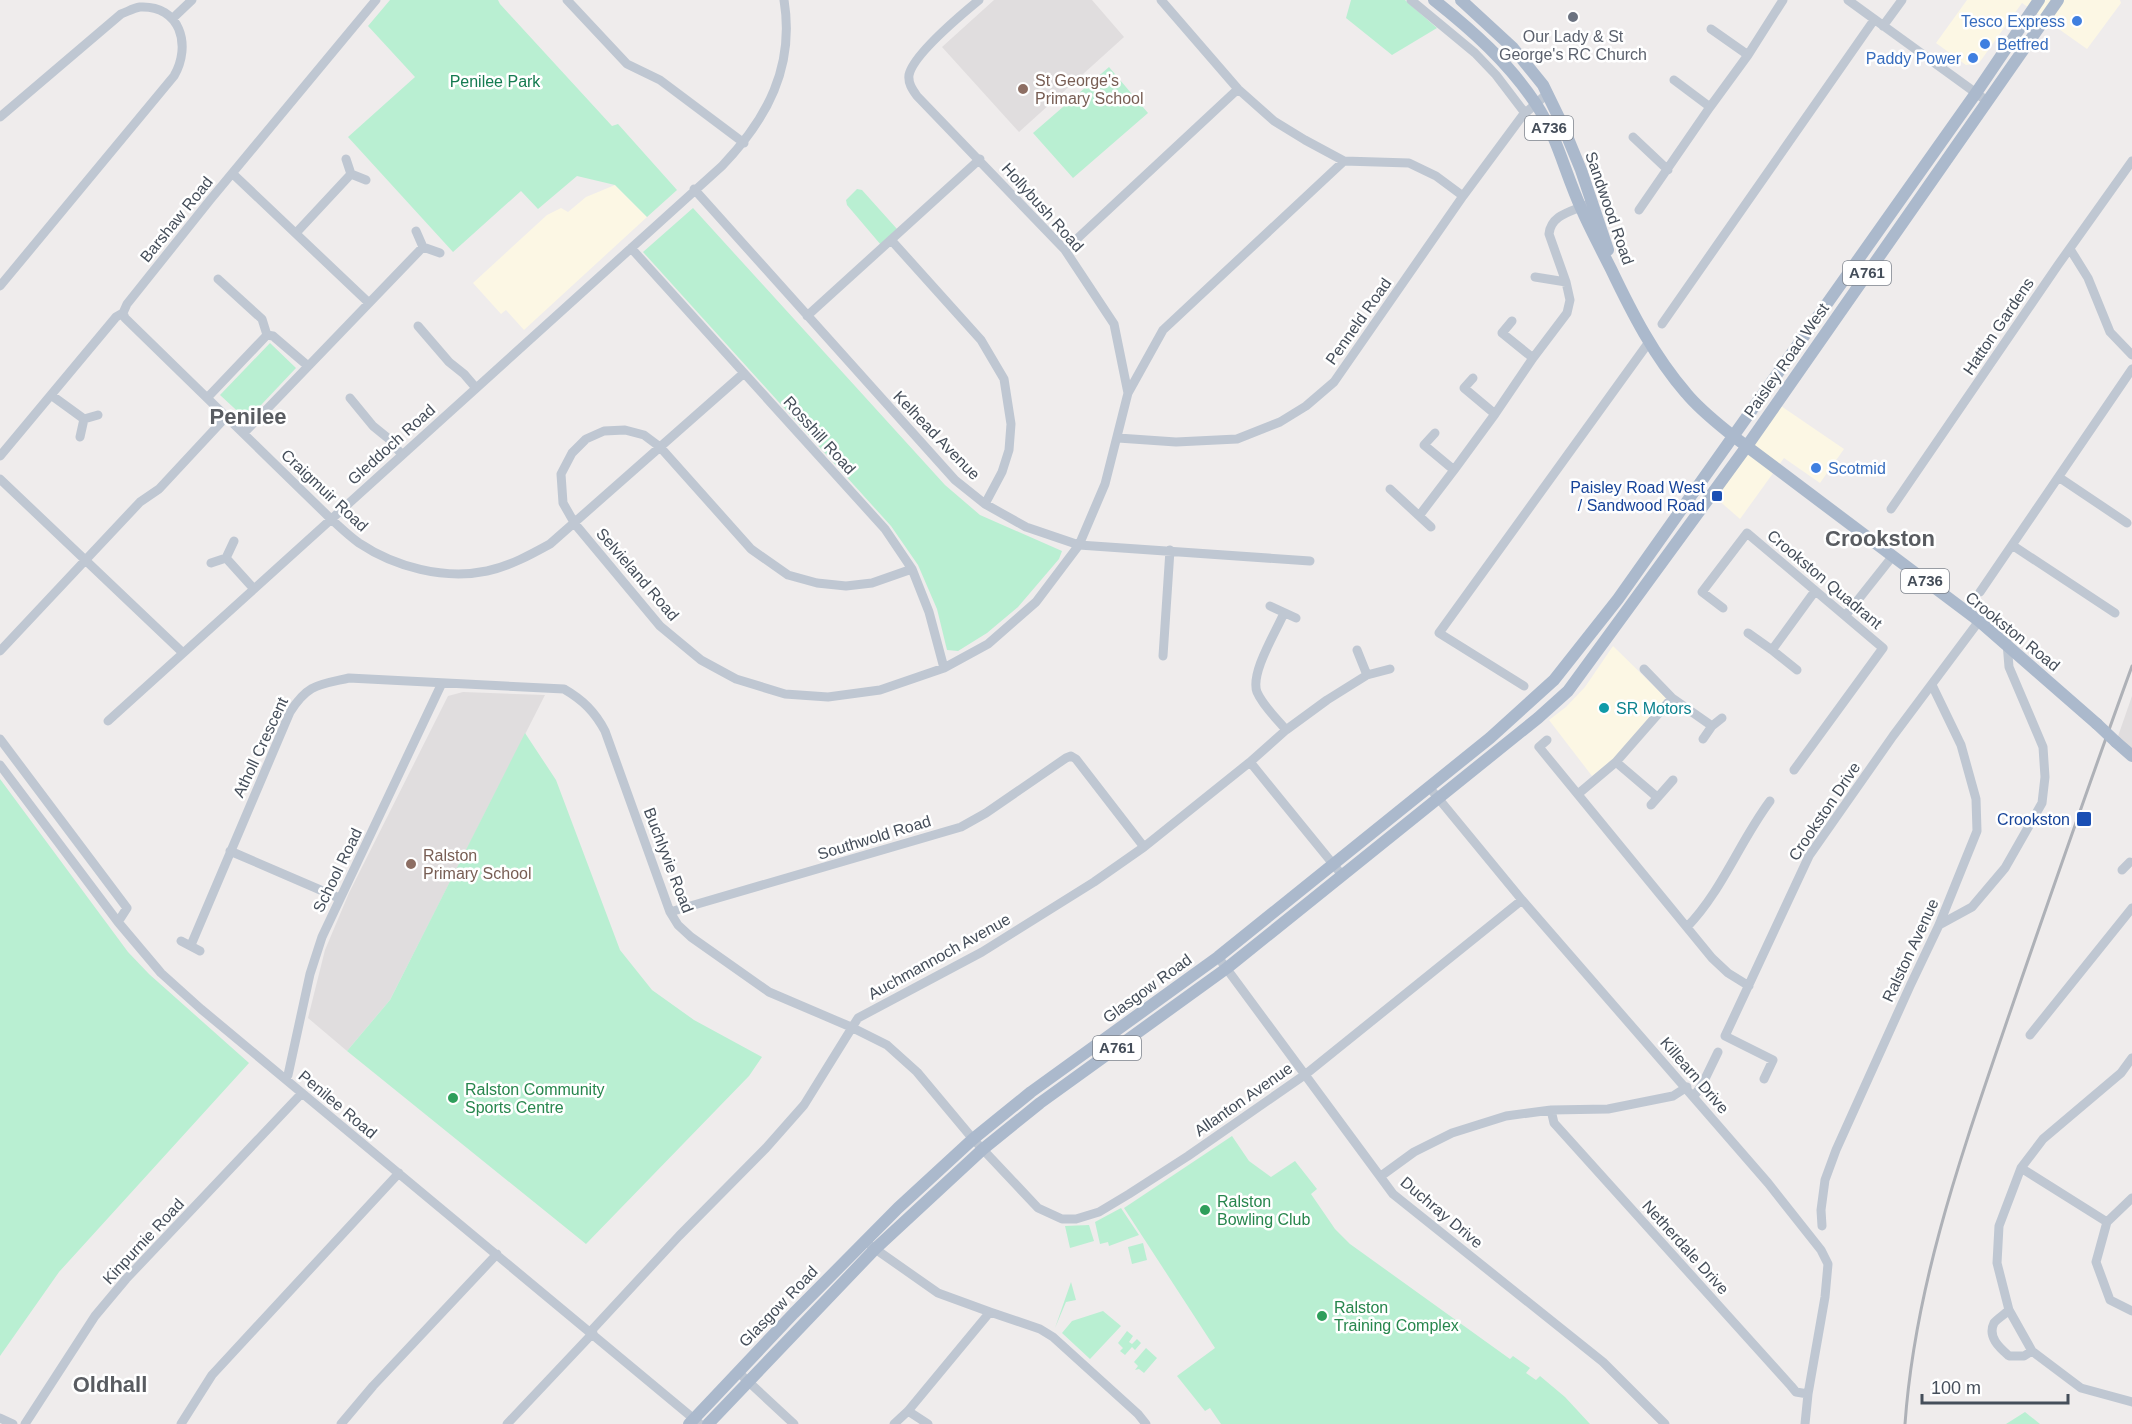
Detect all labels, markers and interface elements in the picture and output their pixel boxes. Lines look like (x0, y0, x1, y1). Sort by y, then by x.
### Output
marker: Our Lady & St George's RC Church (1566, 10, 1580, 24)
place label: Tesco Express (1961, 13, 2065, 30)
marker: Tesco Express (2070, 14, 2084, 28)
place label: Our Lady & St George's RC Church (1499, 28, 1647, 63)
place label: Betfred (1997, 36, 2049, 53)
marker: Betfred (1978, 37, 1992, 51)
place label: Paddy Power (1866, 50, 1962, 67)
marker: Paddy Power (1966, 51, 1980, 65)
place label: St George's Primary School (1035, 72, 1143, 107)
park label: Penilee Park (450, 73, 541, 90)
marker: St George's Primary School (1016, 82, 1030, 96)
road number: A736 (1525, 116, 1573, 140)
street label: Sandwood Road (1582, 149, 1637, 267)
street label: Hollybush Road (999, 160, 1087, 255)
street label: Barshaw Road (137, 173, 216, 265)
road number: A761 (1843, 261, 1891, 285)
street label: Penneld Road (1322, 275, 1394, 368)
street label: Hatton Gardens (1960, 275, 2037, 378)
street label: Paisley Road West (1741, 300, 1832, 420)
street label: Kelhead Avenue (890, 388, 983, 483)
street label: Rosshill Road (780, 393, 859, 478)
street label: Gleddoch Road (344, 401, 438, 488)
district label: Penilee (209, 404, 287, 429)
street label: Craigmuir Road (278, 446, 371, 535)
place label: Scotmid (1828, 460, 1886, 477)
marker: Scotmid (1809, 461, 1823, 475)
place label: Paisley Road West / Sandwood Road (1570, 479, 1706, 514)
marker: Paisley Road West / Sandwood Road (1710, 489, 1724, 503)
street label: Selvieland Road (593, 525, 682, 624)
district label: Crookston (1825, 526, 1935, 551)
street label: Crookston Quadrant (1764, 527, 1886, 633)
road number: A736 (1901, 569, 1949, 593)
street label: Crookston Road (1962, 588, 2063, 674)
street label: Atholl Crescent (230, 694, 291, 800)
place label: SR Motors (1616, 700, 1692, 717)
marker: SR Motors (1597, 701, 1611, 715)
street label: Crookston Drive (1785, 759, 1864, 864)
street label: Buchlyvie Road (641, 805, 696, 915)
marker: Crookston (2075, 810, 2093, 828)
place label: Crookston (1997, 811, 2070, 828)
street label: Southwold Road (816, 812, 933, 863)
street label: School Road (310, 825, 365, 915)
place label: Ralston Primary School (423, 847, 531, 882)
marker: Ralston Primary School (404, 857, 418, 871)
street label: Ralston Avenue (1879, 896, 1942, 1004)
street label: Auchmannoch Avenue (865, 910, 1013, 1003)
street label: Glasgow Road (1100, 951, 1195, 1026)
street label: Killearn Drive (1657, 1034, 1732, 1117)
road number: A761 (1093, 1036, 1141, 1060)
street label: Allanton Avenue (1191, 1059, 1295, 1139)
street label: Penilee Road (295, 1067, 380, 1142)
place label: Ralston Community Sports Centre (465, 1081, 605, 1116)
marker: Ralston Community Sports Centre (446, 1091, 460, 1105)
street label: Duchray Drive (1397, 1173, 1486, 1252)
place label: Ralston Bowling Club (1217, 1193, 1310, 1228)
street label: Kinpurnie Road (100, 1195, 187, 1287)
street label: Netherdale Drive (1639, 1197, 1732, 1298)
marker: Ralston Bowling Club (1198, 1203, 1212, 1217)
street label: Glasgow Road (736, 1263, 821, 1350)
place label: Ralston Training Complex (1334, 1299, 1459, 1334)
marker: Ralston Training Complex (1315, 1309, 1329, 1323)
scale bar (1922, 1367, 2068, 1405)
district label: Oldhall (73, 1372, 147, 1397)
text: 100 m (1931, 1378, 1981, 1398)

